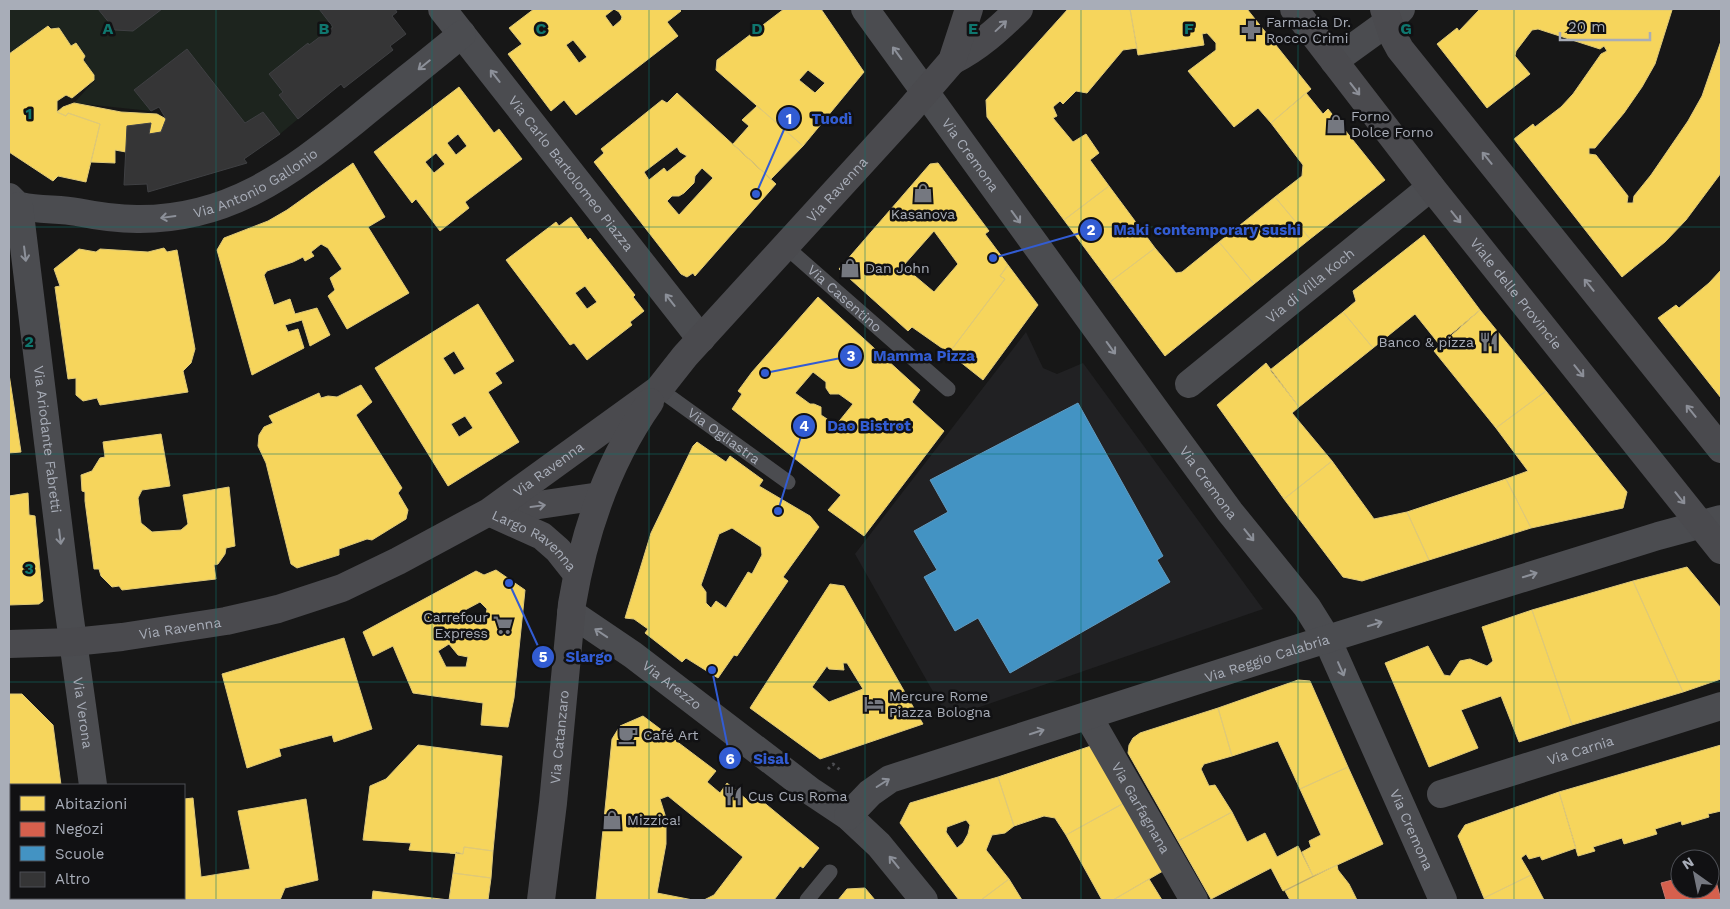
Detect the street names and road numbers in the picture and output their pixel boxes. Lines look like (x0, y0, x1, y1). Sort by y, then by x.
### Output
street label: Via Carlo Bartolomeo Piazza (505, 93, 637, 254)
street label: Via Cremona (939, 115, 1002, 195)
street label: Via Antonio Gallonio (192, 145, 321, 221)
street label: Via Ravenna (803, 154, 871, 226)
street label: Viale delle Provincie (1467, 235, 1565, 352)
street label: Via di Villa Koch (1263, 245, 1357, 326)
street label: Via Casentino (804, 262, 885, 335)
street label: Via Ariodante Fabretti (31, 365, 65, 514)
street label: Via Ogliastra (684, 404, 763, 467)
street label: Via Ravenna (510, 438, 587, 500)
street label: Via Cremona (1176, 443, 1241, 522)
street label: Largo Ravenna (490, 507, 580, 574)
street label: Via Ravenna (138, 614, 222, 642)
street label: Via Reggio Calabria (1202, 631, 1331, 686)
street label: Via Arezzo (639, 657, 705, 713)
street label: Via Verona (70, 676, 96, 750)
street label: Via Catanzaro (547, 689, 572, 785)
street label: Via Carnia (1545, 732, 1616, 768)
street label: Via Garfagnana (1108, 759, 1174, 856)
street label: Via Cremona (1387, 787, 1437, 872)

